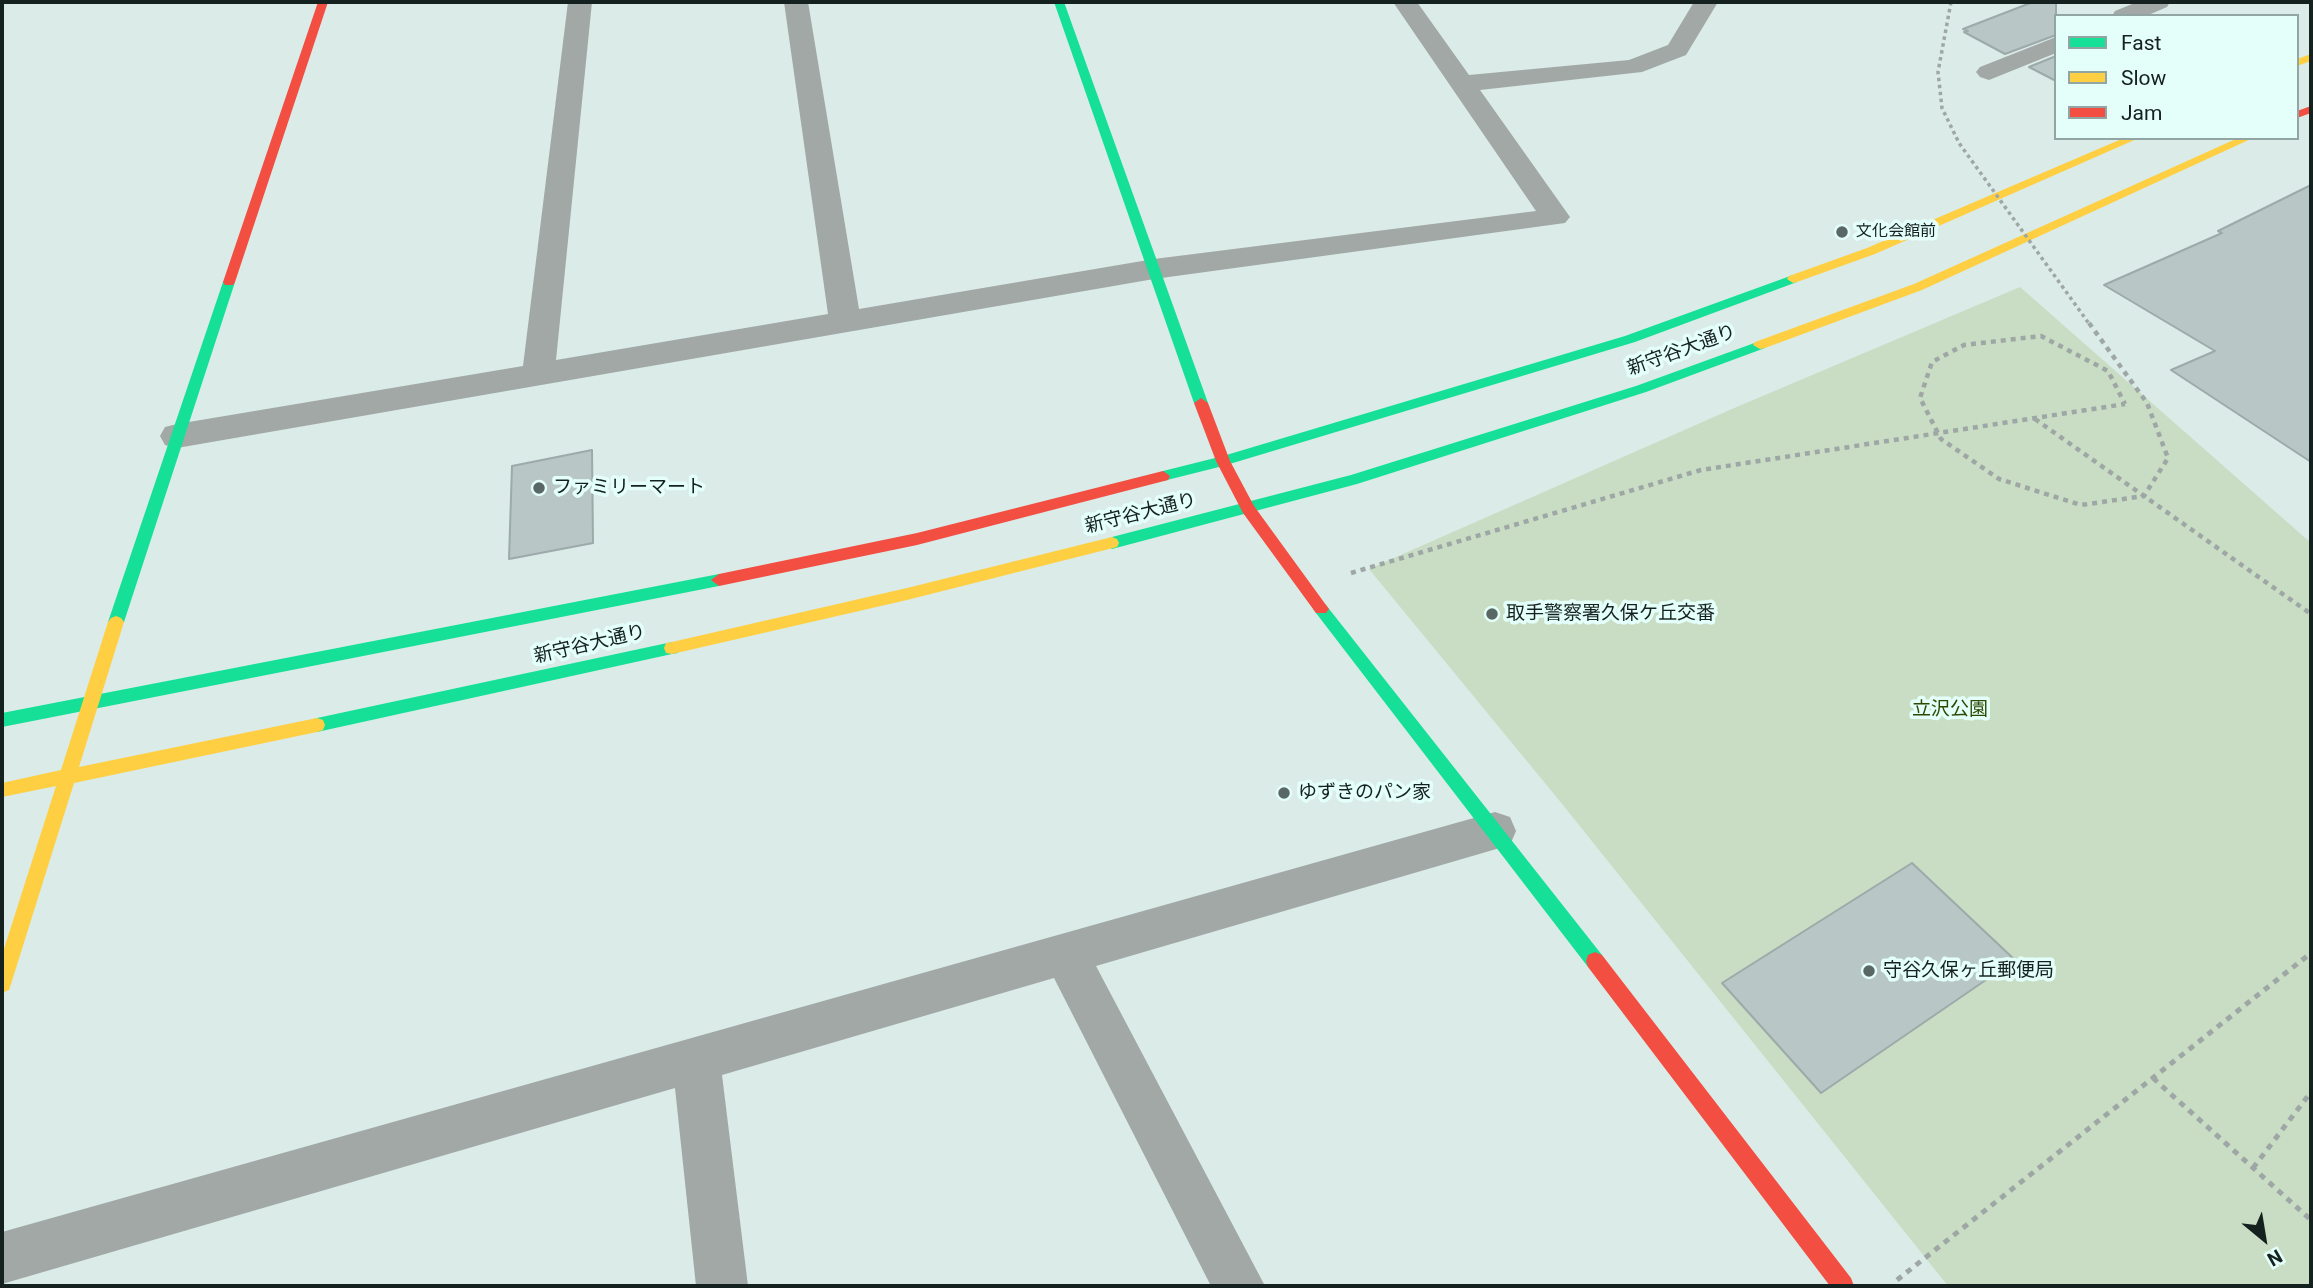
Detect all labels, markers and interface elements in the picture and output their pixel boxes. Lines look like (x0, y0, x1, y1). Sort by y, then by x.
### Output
legend (2054, 14, 2299, 140)
text: Fast (2121, 31, 2161, 55)
text: Slow (2121, 66, 2166, 90)
text: Jam (2121, 101, 2162, 125)
place label: 文化会館前 (1856, 222, 1936, 242)
marker: 文化会館前 (1834, 224, 1850, 240)
street label: 新守谷大通り (1625, 321, 1739, 381)
place label: ファミリーマート (553, 477, 705, 499)
marker: ファミリーマート (531, 480, 547, 496)
street label: 新守谷大通り (1083, 489, 1199, 539)
place label: 取手警察署久保ケ丘交番 (1506, 603, 1715, 625)
marker: 取手警察署久保ケ丘交番 (1484, 606, 1500, 622)
street label: 新守谷大通り (532, 621, 648, 669)
park label: 立沢公園 (1912, 699, 1988, 721)
place label: ゆずきのパン家 (1298, 782, 1431, 804)
marker: ゆずきのパン家 (1276, 785, 1292, 801)
place label: 守谷久保ヶ丘郵便局 (1883, 960, 2054, 982)
marker: 守谷久保ヶ丘郵便局 (1861, 963, 1877, 979)
north arrow (2229, 1204, 2299, 1274)
text: N (2263, 1244, 2286, 1271)

